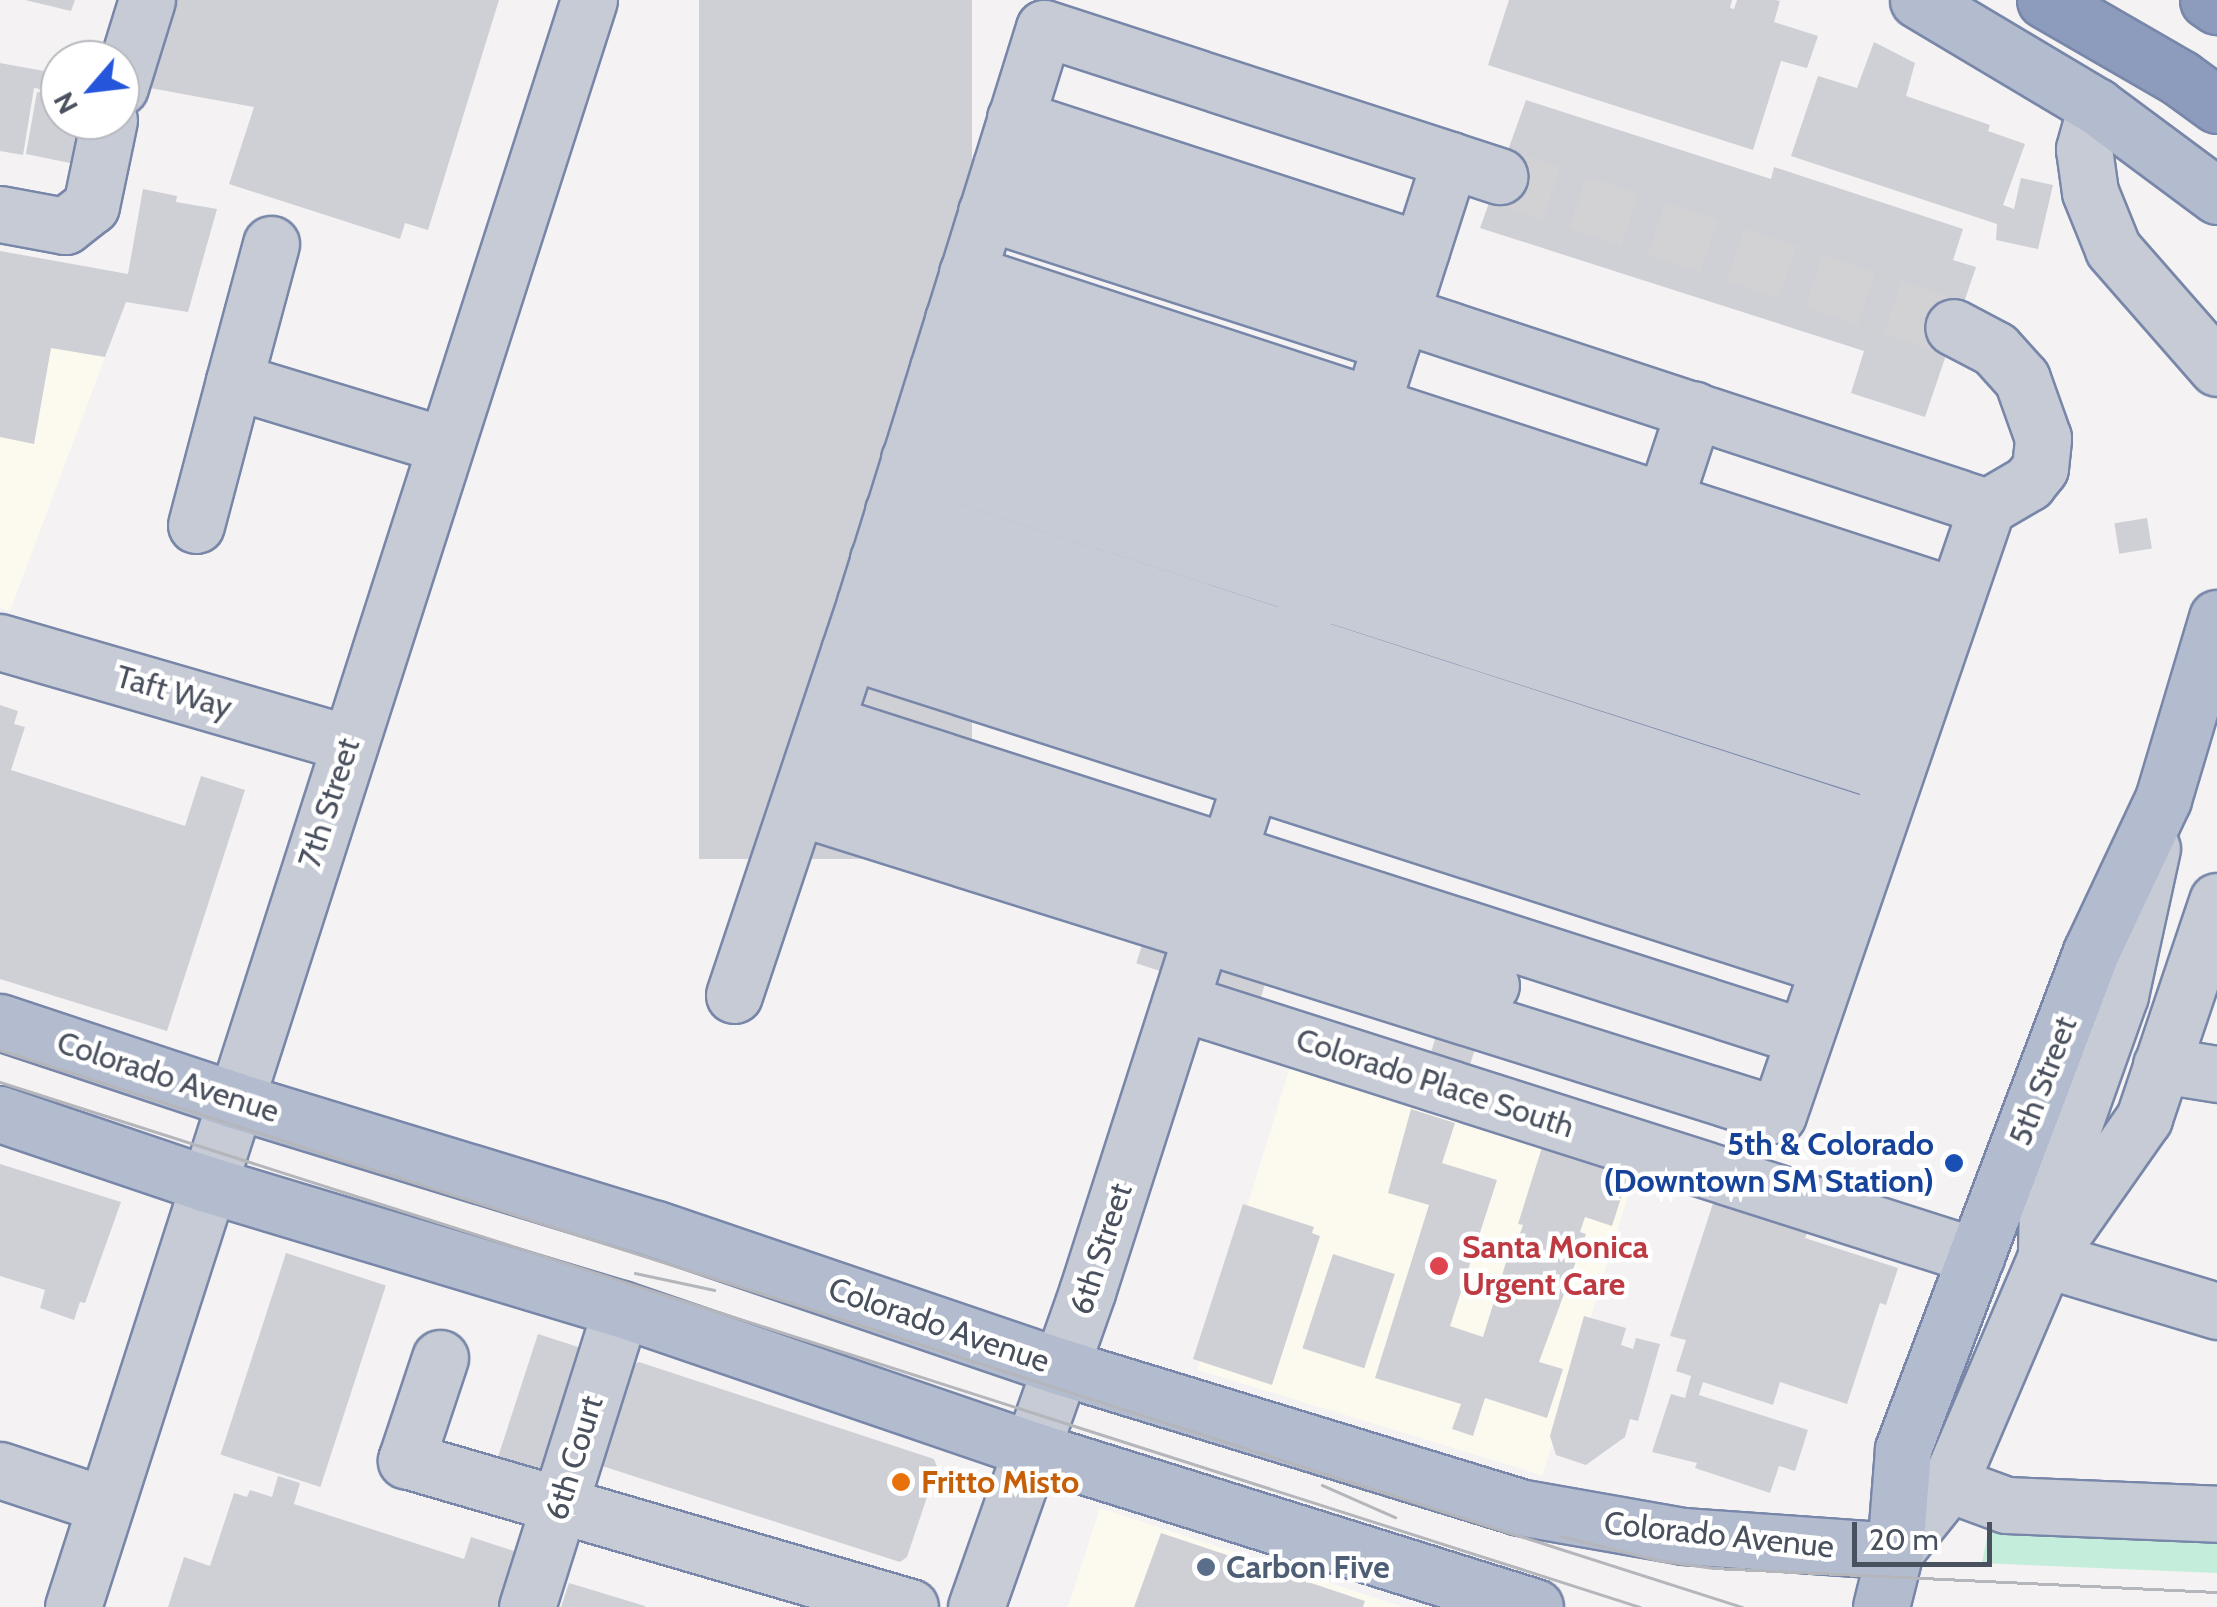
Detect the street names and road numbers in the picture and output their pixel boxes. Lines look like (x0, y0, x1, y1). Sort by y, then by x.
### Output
street label: Taft Way (112, 657, 236, 727)
street label: 7th Street (290, 734, 368, 872)
street label: 5th Street (2001, 1011, 2085, 1151)
street label: Colorado Place South (1291, 1020, 1579, 1146)
street label: Colorado Avenue (52, 1023, 284, 1131)
street label: 6th Street (1062, 1179, 1140, 1319)
street label: Colorado Avenue (823, 1269, 1055, 1381)
street label: 6th Court (537, 1391, 611, 1525)
street label: Colorado Avenue (1602, 1504, 1836, 1566)

